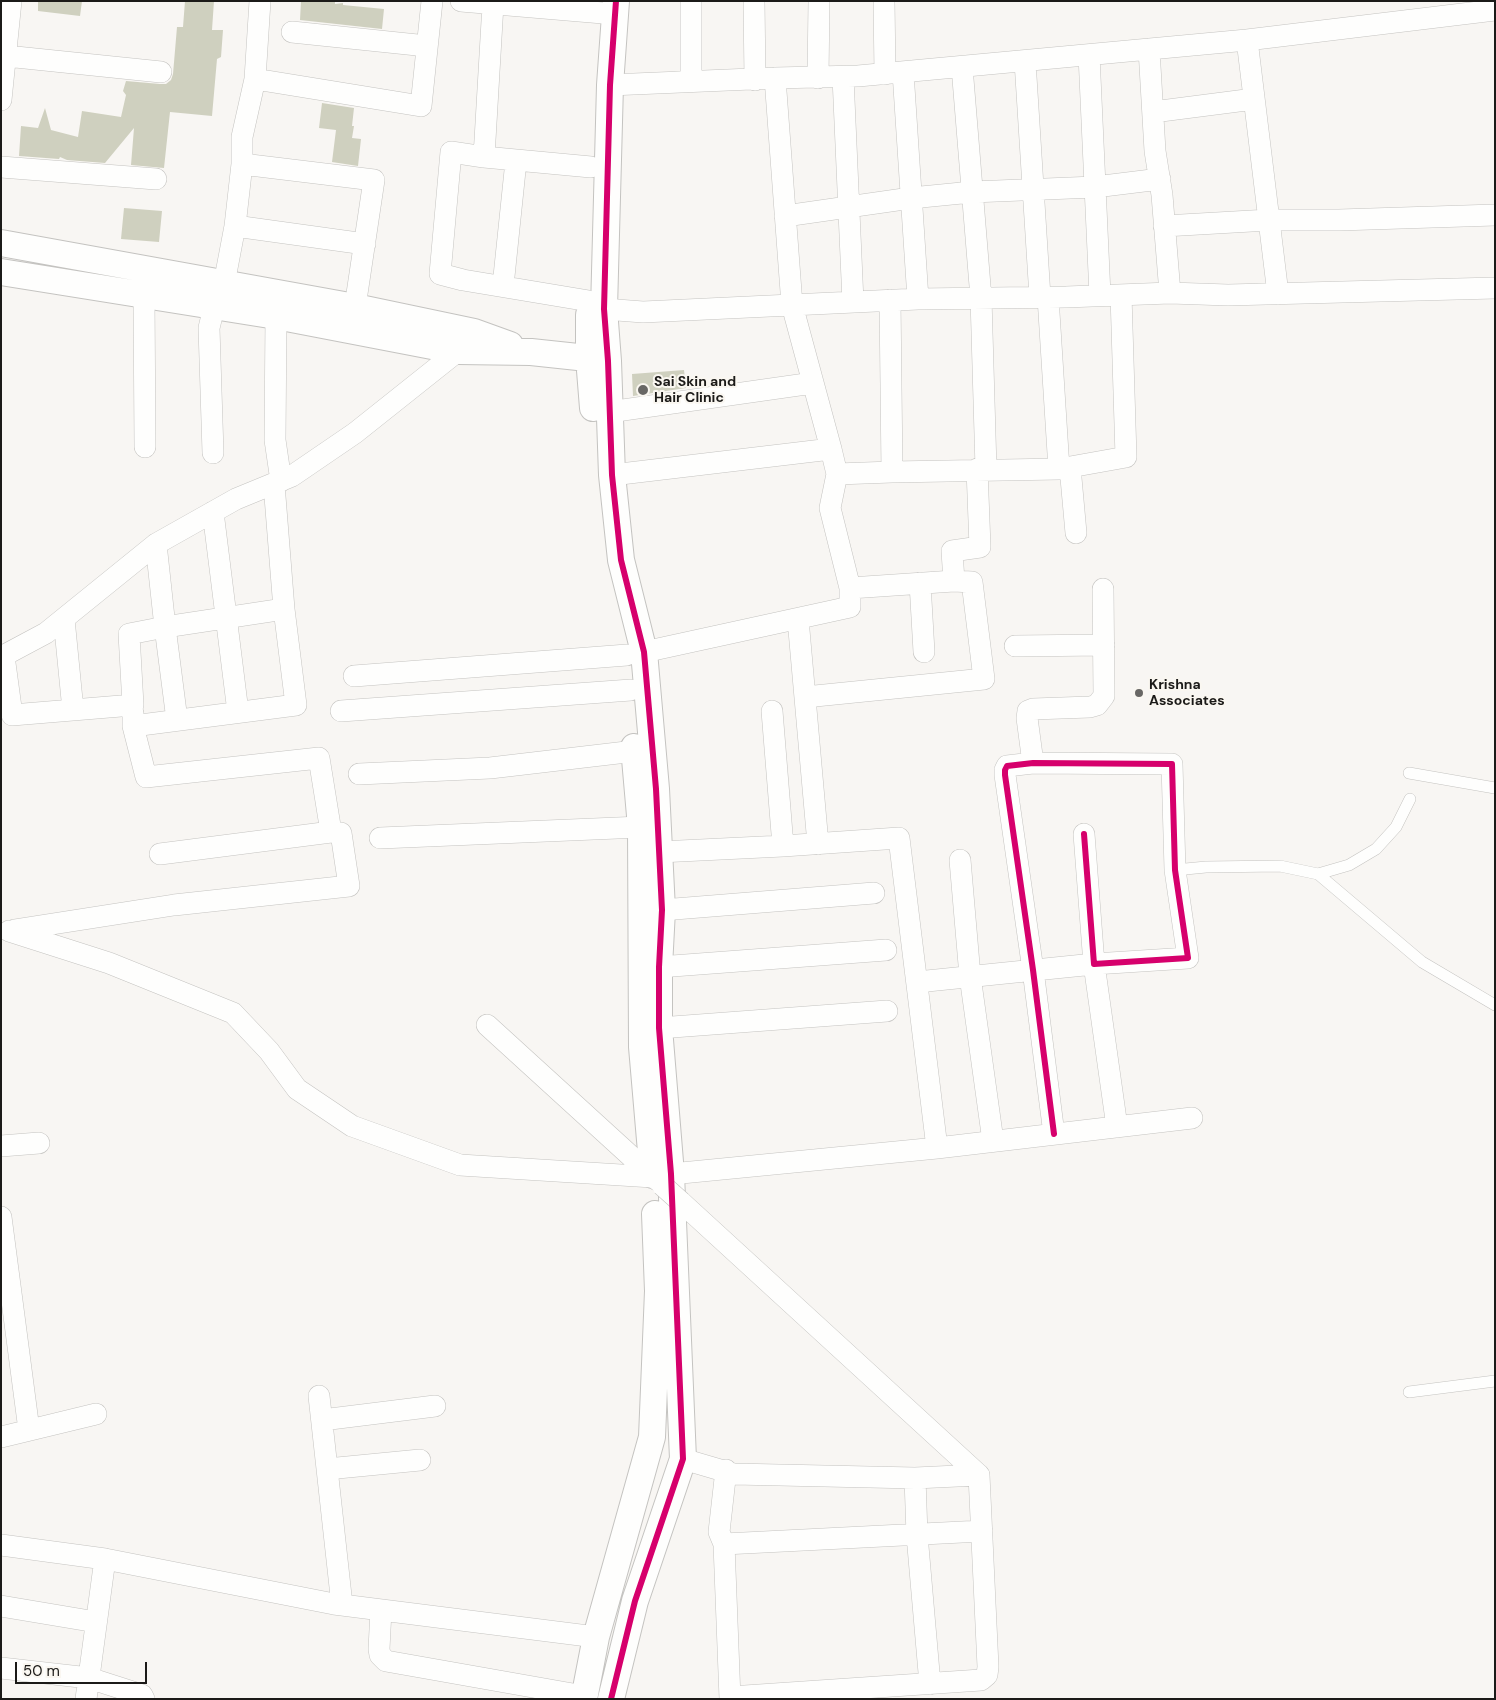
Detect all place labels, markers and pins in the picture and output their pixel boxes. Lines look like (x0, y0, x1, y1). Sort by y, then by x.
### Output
place label: Sai Skin and Hair Clinic (654, 374, 736, 407)
marker: Sai Skin and Hair Clinic (636, 383, 650, 397)
place label: Krishna Associates (1149, 677, 1225, 710)
marker: Krishna Associates (1133, 687, 1145, 699)

